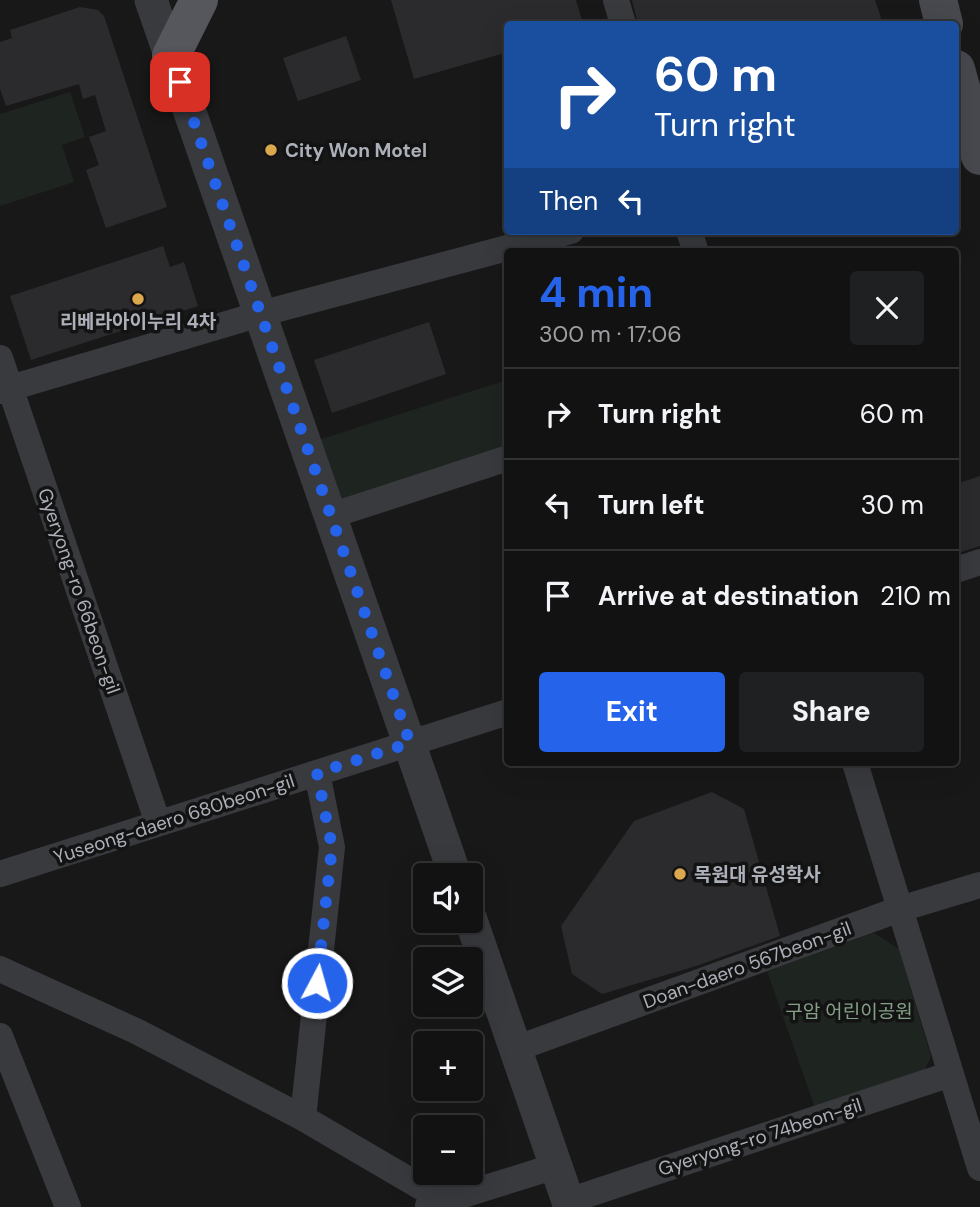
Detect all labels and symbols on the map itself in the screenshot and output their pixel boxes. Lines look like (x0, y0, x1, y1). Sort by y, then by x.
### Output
pin (150, 52, 210, 112)
place label: City Won Motel (285, 138, 427, 163)
marker: City Won Motel (263, 142, 279, 158)
marker: 리베라아이누리 4차 (130, 291, 146, 307)
place label: 리베라아이누리 4차 (60, 309, 217, 334)
street label: Gyeryong-ro 66beon-gil (32, 485, 126, 697)
street label: Yuseong-daero 680beon-gil (50, 768, 298, 870)
place label: 목원대 유성학사 (694, 862, 821, 887)
marker: 목원대 유성학사 (672, 866, 688, 882)
street label: Doan-daero 567beon-gil (640, 916, 854, 1014)
position arrow (280, 946, 354, 1020)
park label: 구암 어린이공원 (785, 999, 913, 1024)
street label: Gyeryong-ro 74beon-gil (655, 1092, 865, 1182)

